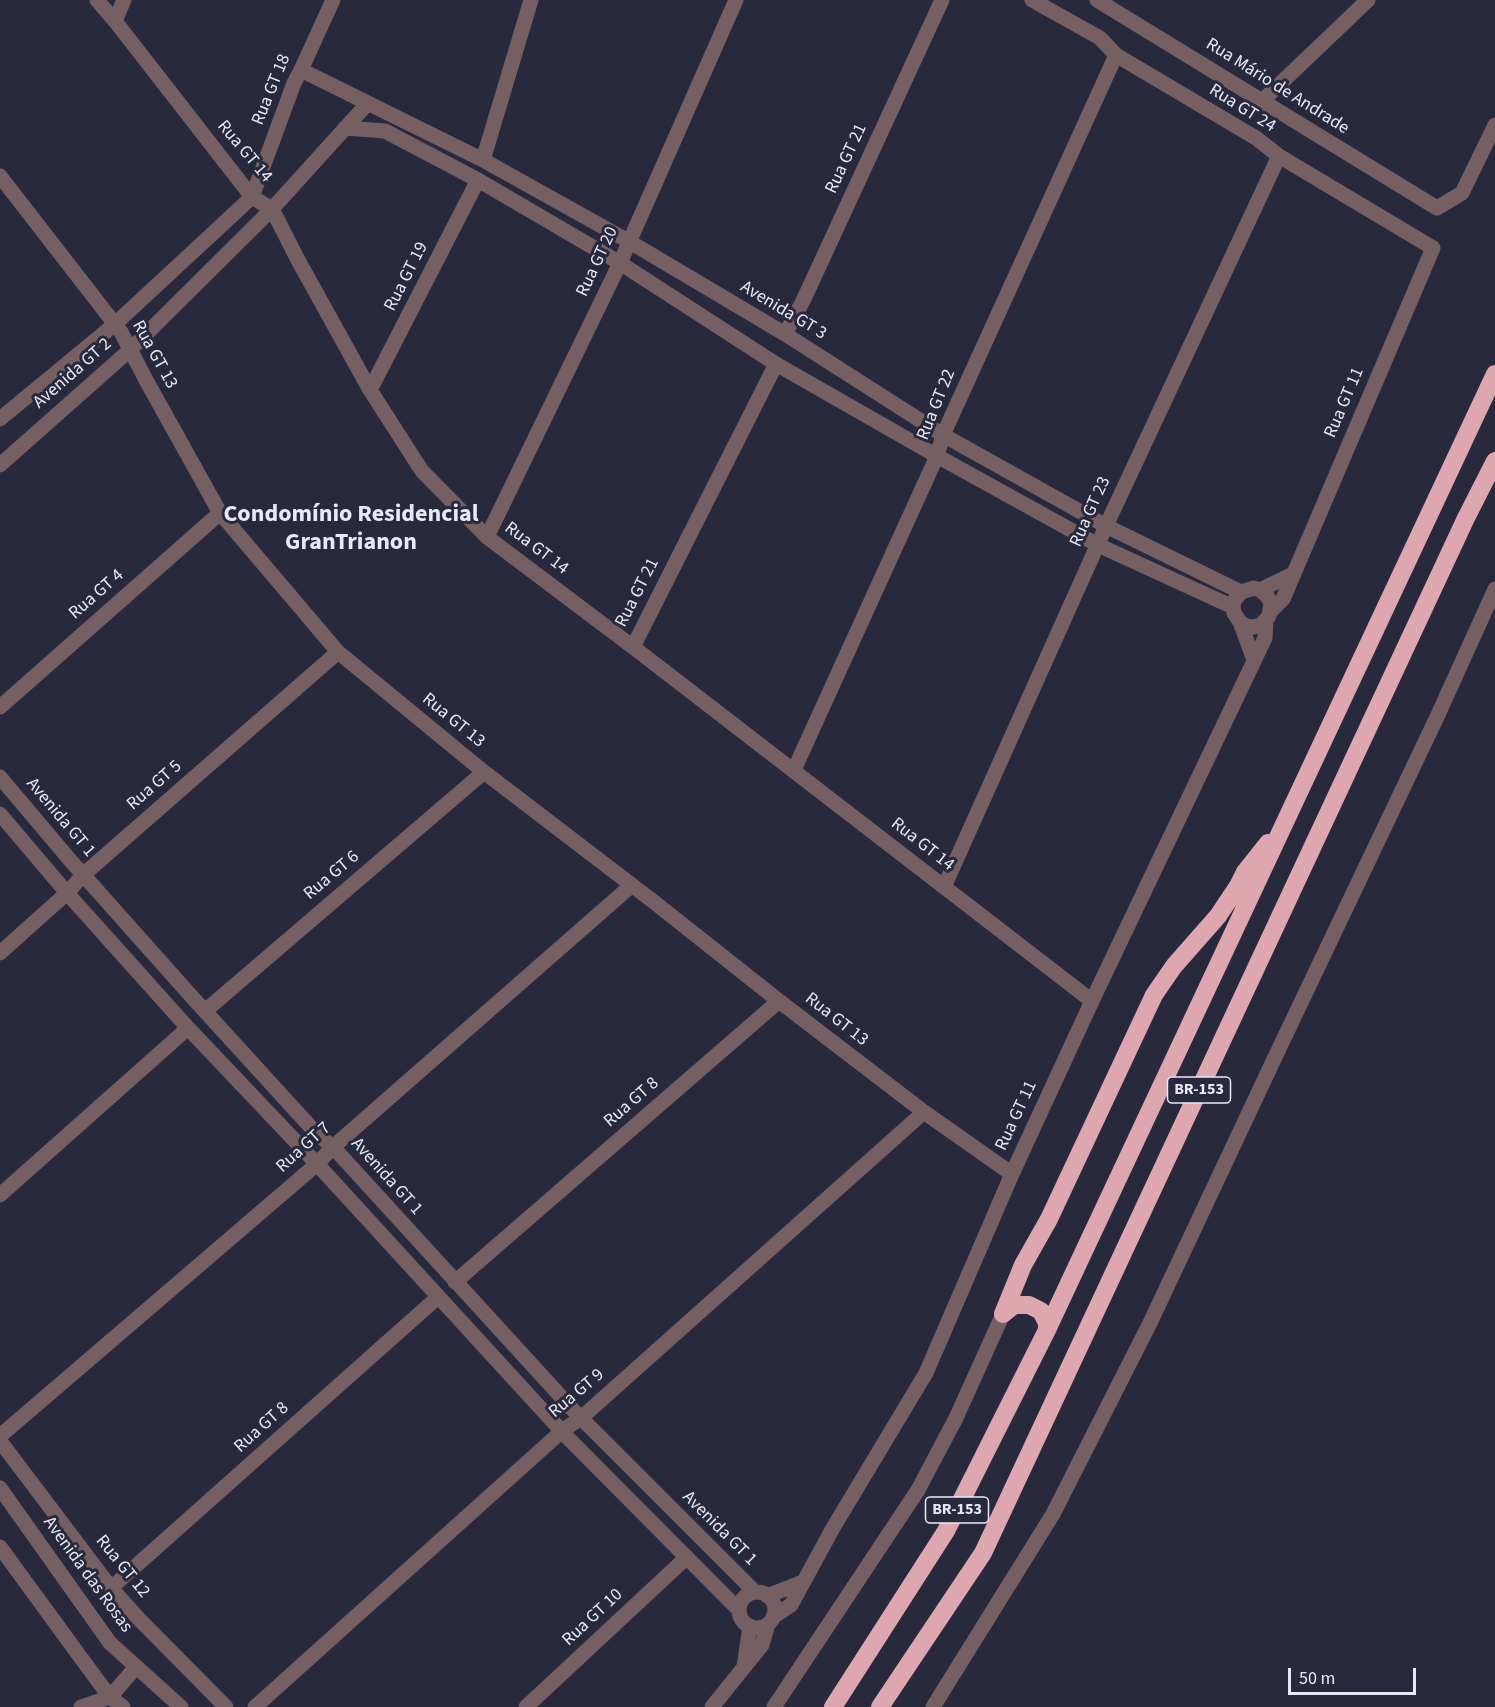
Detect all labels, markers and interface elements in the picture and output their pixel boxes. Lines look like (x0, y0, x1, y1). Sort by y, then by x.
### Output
street label: Rua Mário de Andrade (1201, 34, 1353, 140)
street label: Rua GT 18 (248, 51, 296, 129)
street label: Rua GT 24 (1205, 80, 1279, 138)
street label: Rua GT 14 (212, 116, 276, 188)
street label: Rua GT 21 (821, 121, 873, 197)
street label: Rua GT 20 (572, 224, 624, 300)
street label: Rua GT 19 (380, 239, 434, 315)
street label: Avenida GT 3 (736, 277, 830, 345)
street label: Rua GT 13 (126, 317, 182, 393)
street label: Avenida GT 2 (29, 334, 117, 414)
street label: Rua GT 11 (1320, 364, 1370, 442)
street label: Rua GT 22 (913, 366, 961, 444)
street label: Rua GT 23 (1066, 474, 1116, 550)
district label: Condomínio Residencial GranTrianon (223, 502, 479, 558)
street label: Rua GT 14 (500, 518, 572, 580)
street label: Rua GT 21 (611, 555, 665, 631)
street label: Rua GT 4 (65, 565, 129, 625)
street label: Rua GT 13 (417, 689, 489, 753)
street label: Rua GT 5 (123, 756, 187, 816)
street label: Avenida GT 1 (21, 774, 99, 862)
street label: Rua GT 14 (886, 814, 958, 876)
street label: Rua GT 6 (300, 847, 364, 905)
street label: Rua GT 13 (800, 989, 872, 1051)
street label: Rua GT 8 (600, 1073, 664, 1133)
road number: BR-153 (1168, 1077, 1230, 1103)
street label: Rua GT 11 (991, 1078, 1043, 1154)
street label: Rua GT 7 (272, 1118, 336, 1178)
street label: Avenida GT 1 (346, 1134, 426, 1220)
street label: Rua GT 9 (545, 1365, 609, 1423)
street label: Rua GT 8 (230, 1398, 294, 1458)
street label: Avenida GT 1 (677, 1487, 761, 1571)
road number: BR-153 (926, 1497, 988, 1523)
street label: Avenida das Rosas (38, 1513, 136, 1637)
street label: Rua GT 12 (90, 1531, 154, 1603)
street label: Rua GT 10 (558, 1585, 628, 1651)
scale bar (1291, 1656, 1418, 1694)
text: 50 m (1299, 1666, 1335, 1691)

